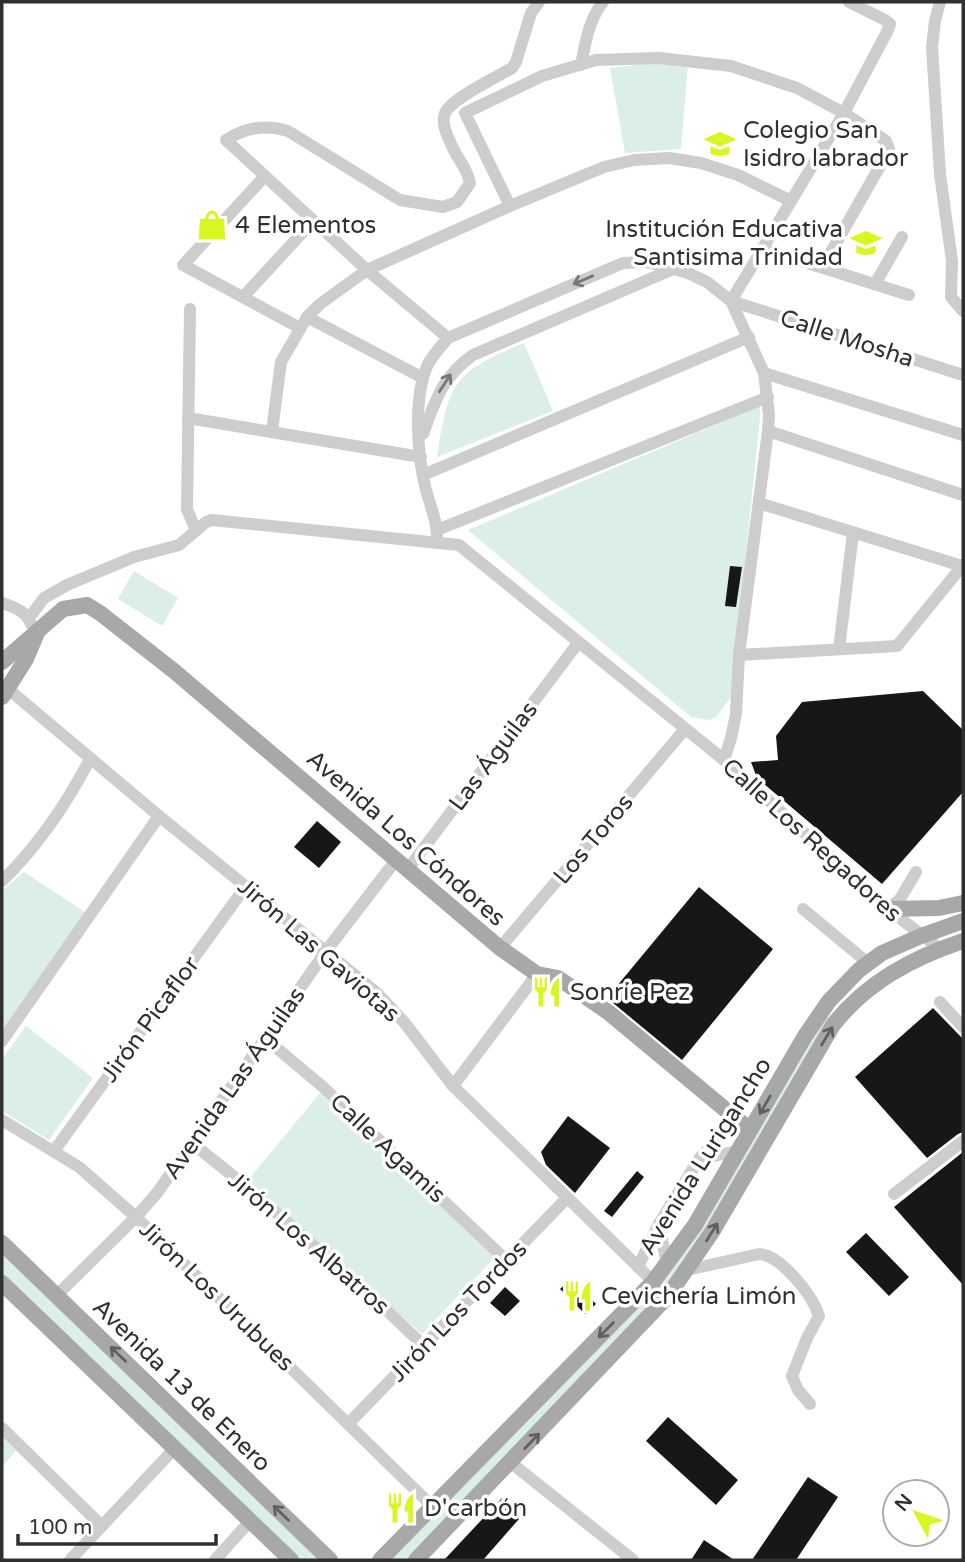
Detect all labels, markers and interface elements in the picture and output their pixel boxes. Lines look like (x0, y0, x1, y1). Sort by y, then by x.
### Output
place label: Colegio San Isidro labrador (743, 116, 909, 173)
school or university icon: Colegio San Isidro labrador (703, 127, 737, 161)
shop icon: 4 Elementos (195, 208, 229, 242)
place label: 4 Elementos (235, 211, 376, 240)
place label: Institución Educativa Santisima Trinidad (605, 215, 843, 272)
school or university icon: Institución Educativa Santisima Trinidad (849, 226, 883, 260)
one-way arrow (572, 274, 594, 287)
street label: Calle Mosha (776, 303, 917, 374)
one-way arrow (438, 374, 452, 393)
street label: Las Águilas (442, 695, 544, 817)
street label: Avenida Los Cóndores (300, 744, 511, 933)
street label: Calle Los Regadores (716, 752, 907, 928)
street label: Los Toros (547, 788, 639, 890)
street label: Jirón Las Gaviotas (232, 872, 406, 1029)
street label: Jirón Picaflor (95, 950, 206, 1088)
restaurant icon: Sonríe Pez (530, 975, 564, 1009)
place label: Sonríe Pez (570, 978, 690, 1007)
street label: Avenida Las Águilas (156, 981, 312, 1185)
one-way arrow (820, 1026, 834, 1046)
street label: Avenida Lurigancho (633, 1052, 778, 1260)
street label: Calle Agamis (324, 1087, 452, 1209)
one-way arrow (757, 1095, 771, 1115)
street label: Jirón Los Albatros (222, 1166, 395, 1321)
street label: Jirón Los Urubues (133, 1215, 300, 1378)
one-way arrow (705, 1222, 719, 1242)
street label: Jirón Los Tordos (384, 1235, 533, 1388)
restaurant icon: Cevichería Limón (561, 1279, 595, 1313)
place label: Cevichería Limón (601, 1282, 796, 1311)
street label: Avenida 13 de Enero (86, 1293, 277, 1478)
one-way arrow (598, 1322, 615, 1339)
one-way arrow (110, 1346, 127, 1363)
one-way arrow (523, 1432, 540, 1449)
north arrow (881, 1478, 951, 1548)
text: N (890, 1490, 917, 1516)
restaurant icon: D'carbón (384, 1491, 418, 1525)
place label: D'carbón (424, 1494, 527, 1523)
scale bar (18, 1502, 215, 1546)
one-way arrow (273, 1504, 290, 1521)
text: 100 m (28, 1515, 92, 1540)

